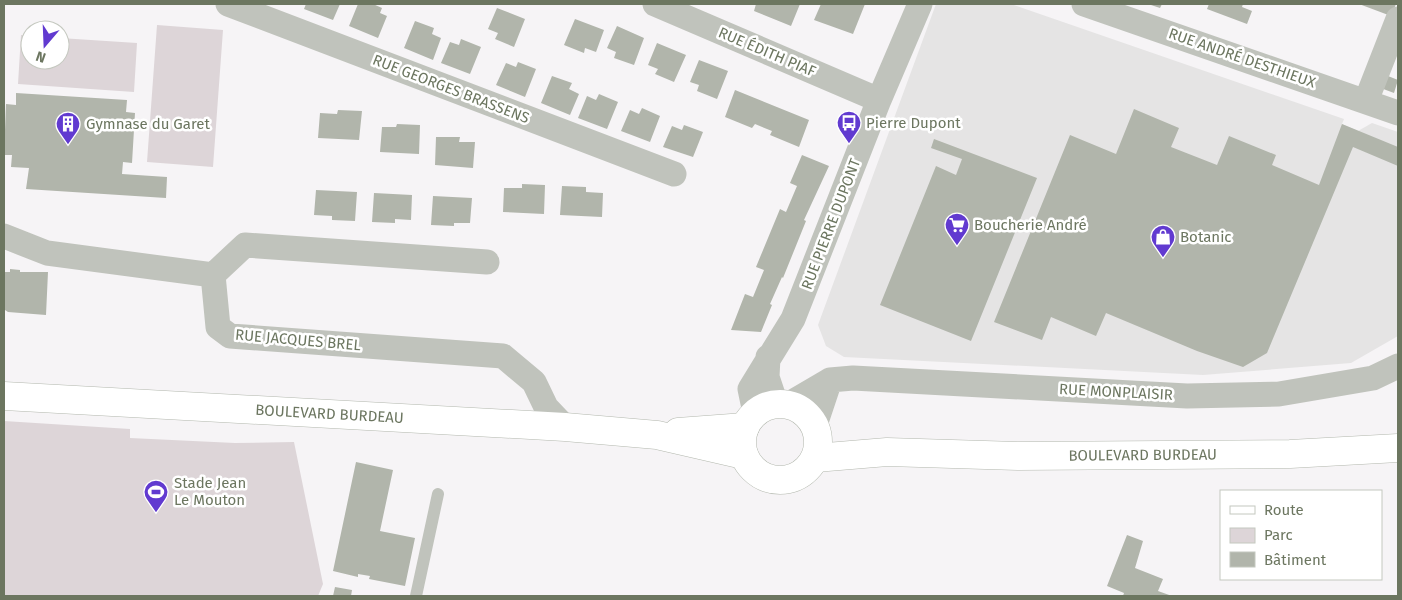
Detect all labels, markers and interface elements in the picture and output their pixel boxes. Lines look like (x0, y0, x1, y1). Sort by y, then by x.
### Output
north arrow (20, 20, 70, 70)
street label: RUE ÉDITH PIAF (716, 23, 818, 81)
street label: RUE ANDRÉ DESTHIEUX (1166, 24, 1319, 92)
text: N (34, 47, 48, 66)
street label: RUE GEORGES BRASSENS (370, 51, 532, 127)
bus stop icon: Pierre Dupont (836, 110, 862, 144)
building icon: Gymnase du Garet (55, 111, 81, 145)
place label: Pierre Dupont (866, 114, 961, 132)
place label: Gymnase du Garet (86, 115, 210, 133)
street label: RUE PIERRE DUPONT (798, 156, 864, 292)
supermarket icon: Boucherie André (944, 212, 970, 246)
place label: Boucherie André (974, 216, 1087, 234)
shop icon: Botanic (1150, 224, 1176, 258)
place label: Botanic (1180, 228, 1232, 246)
street label: RUE JACQUES BREL (234, 326, 362, 355)
street label: RUE MONPLAISIR (1059, 380, 1173, 404)
street label: BOULEVARD BURDEAU (255, 401, 404, 427)
street label: BOULEVARD BURDEAU (1068, 446, 1217, 465)
place label: Stade Jean Le Mouton (174, 474, 246, 509)
sports icon: Stade Jean Le Mouton (143, 479, 169, 513)
legend (1220, 490, 1382, 580)
text: Route (1264, 501, 1304, 519)
text: Parc (1264, 526, 1293, 544)
text: Bâtiment (1264, 551, 1327, 569)

